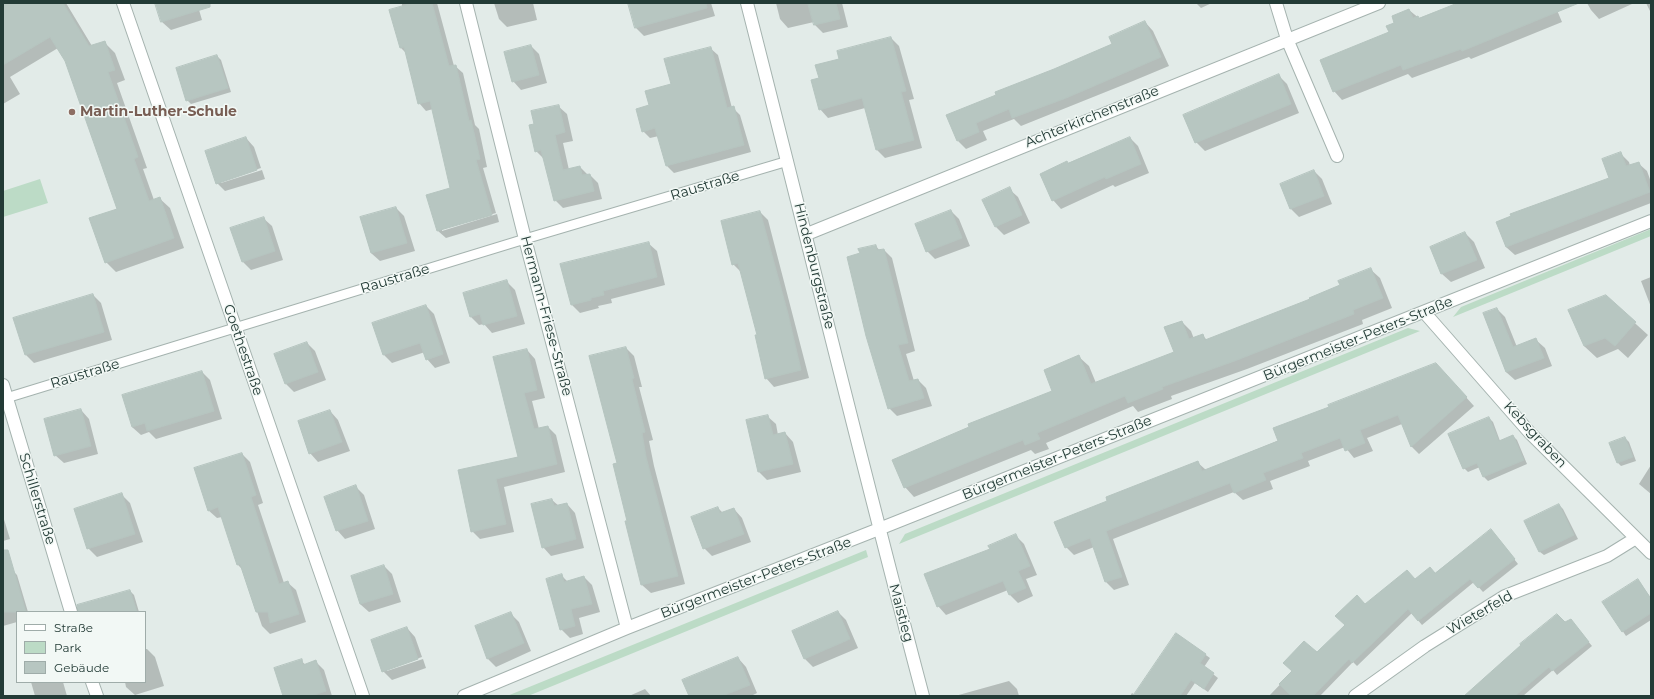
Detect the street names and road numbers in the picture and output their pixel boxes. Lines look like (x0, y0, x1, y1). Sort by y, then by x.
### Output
street label: Achterkirchenstraße (1023, 82, 1161, 152)
street label: Raustraße (668, 168, 742, 204)
street label: Hindenburgstraße (790, 201, 838, 331)
street label: Hermann-Friese-Straße (517, 234, 575, 398)
street label: Raustraße (358, 261, 432, 297)
street label: Bürgermeister-Peters-Straße (1261, 293, 1455, 385)
street label: Goethestraße (220, 302, 266, 398)
street label: Raustraße (48, 356, 122, 392)
street label: Kebsgraben (1500, 398, 1570, 472)
street label: Bürgermeister-Peters-Straße (960, 412, 1154, 504)
street label: Schillerstraße (15, 451, 59, 547)
street label: Bürgermeister-Peters-Straße (658, 534, 854, 622)
street label: Maistieg (885, 582, 917, 644)
street label: Wieterfeld (1444, 587, 1516, 639)

